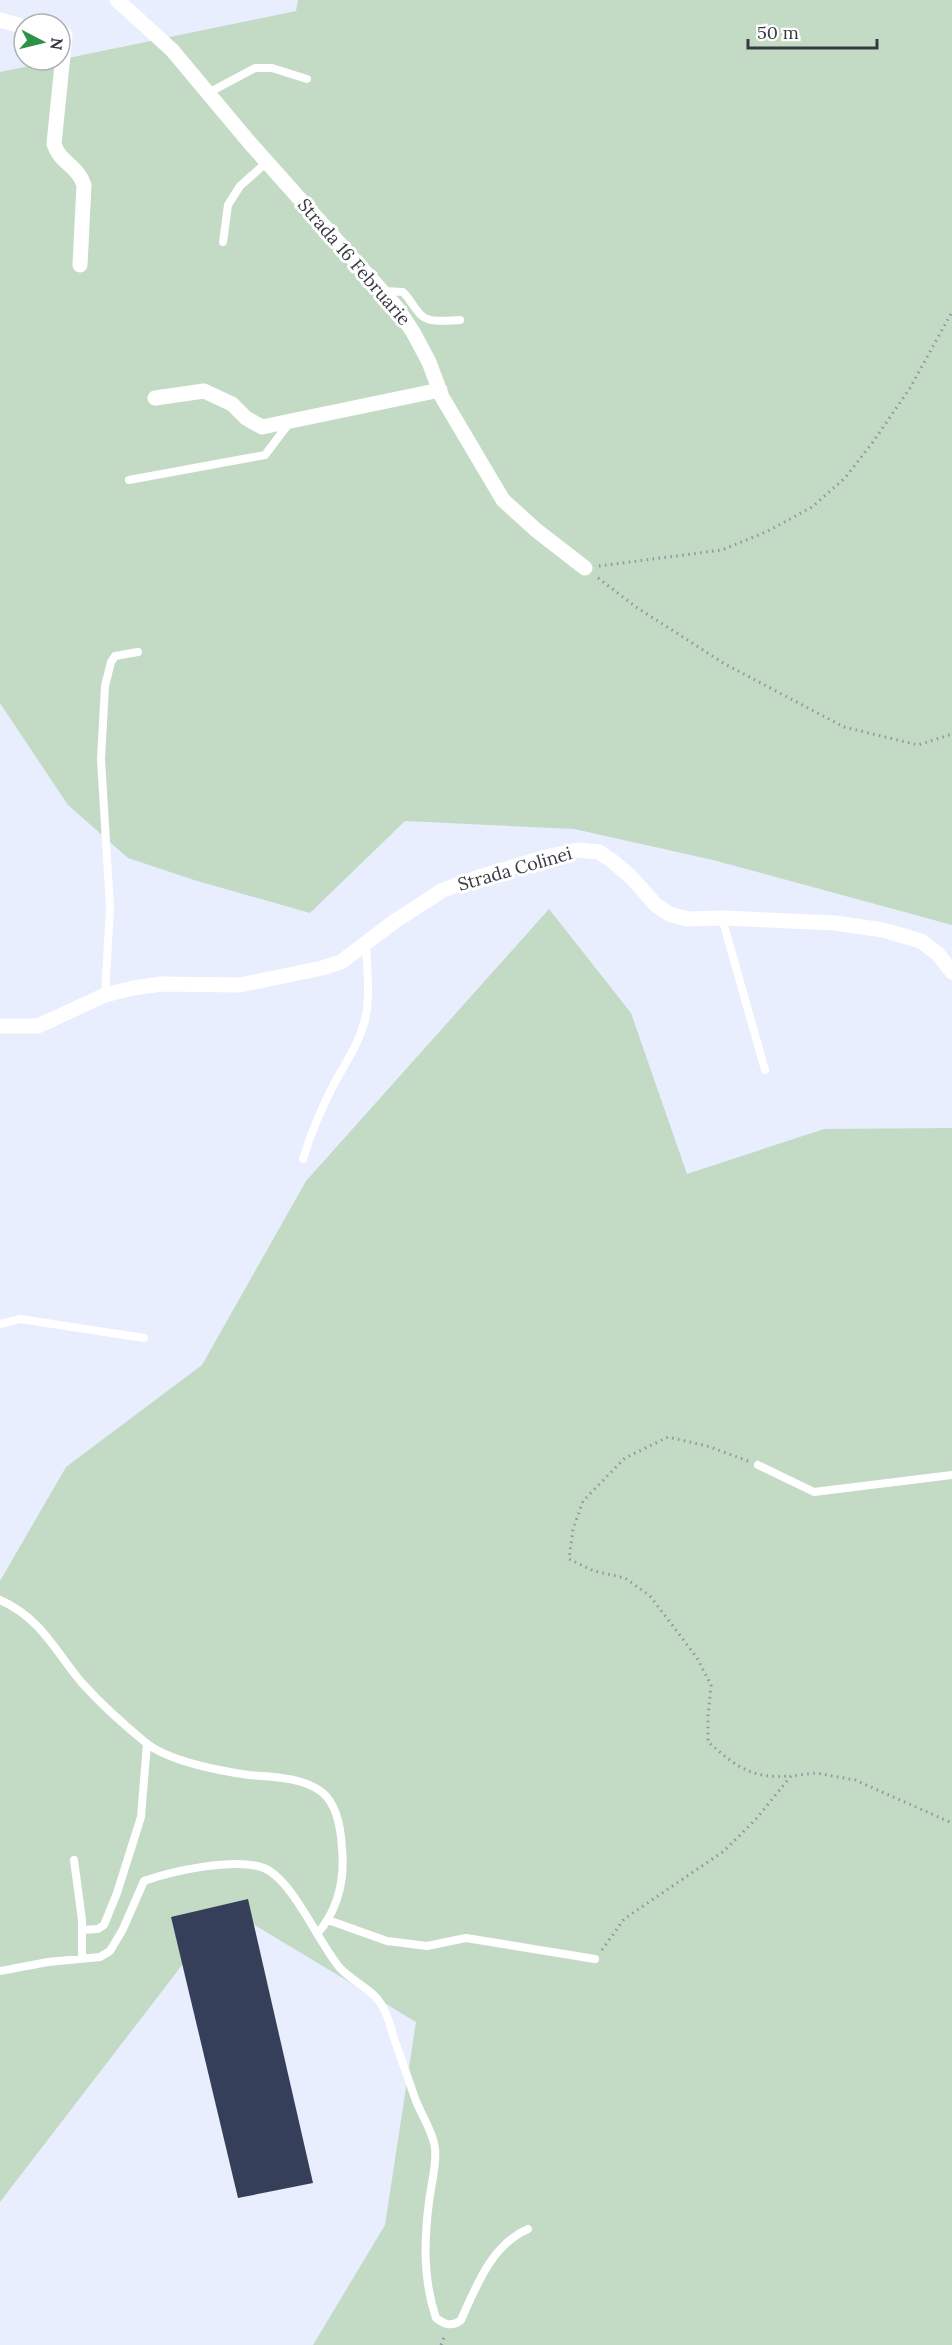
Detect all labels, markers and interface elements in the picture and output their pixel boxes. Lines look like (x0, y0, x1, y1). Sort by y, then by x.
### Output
north arrow (12, 12, 72, 72)
scale bar (748, 12, 877, 50)
text: 50 m (757, 21, 799, 44)
text: N (46, 36, 68, 51)
street label: Strada 16 Februarie (293, 193, 416, 330)
street label: Strada Colinei (455, 841, 575, 896)

